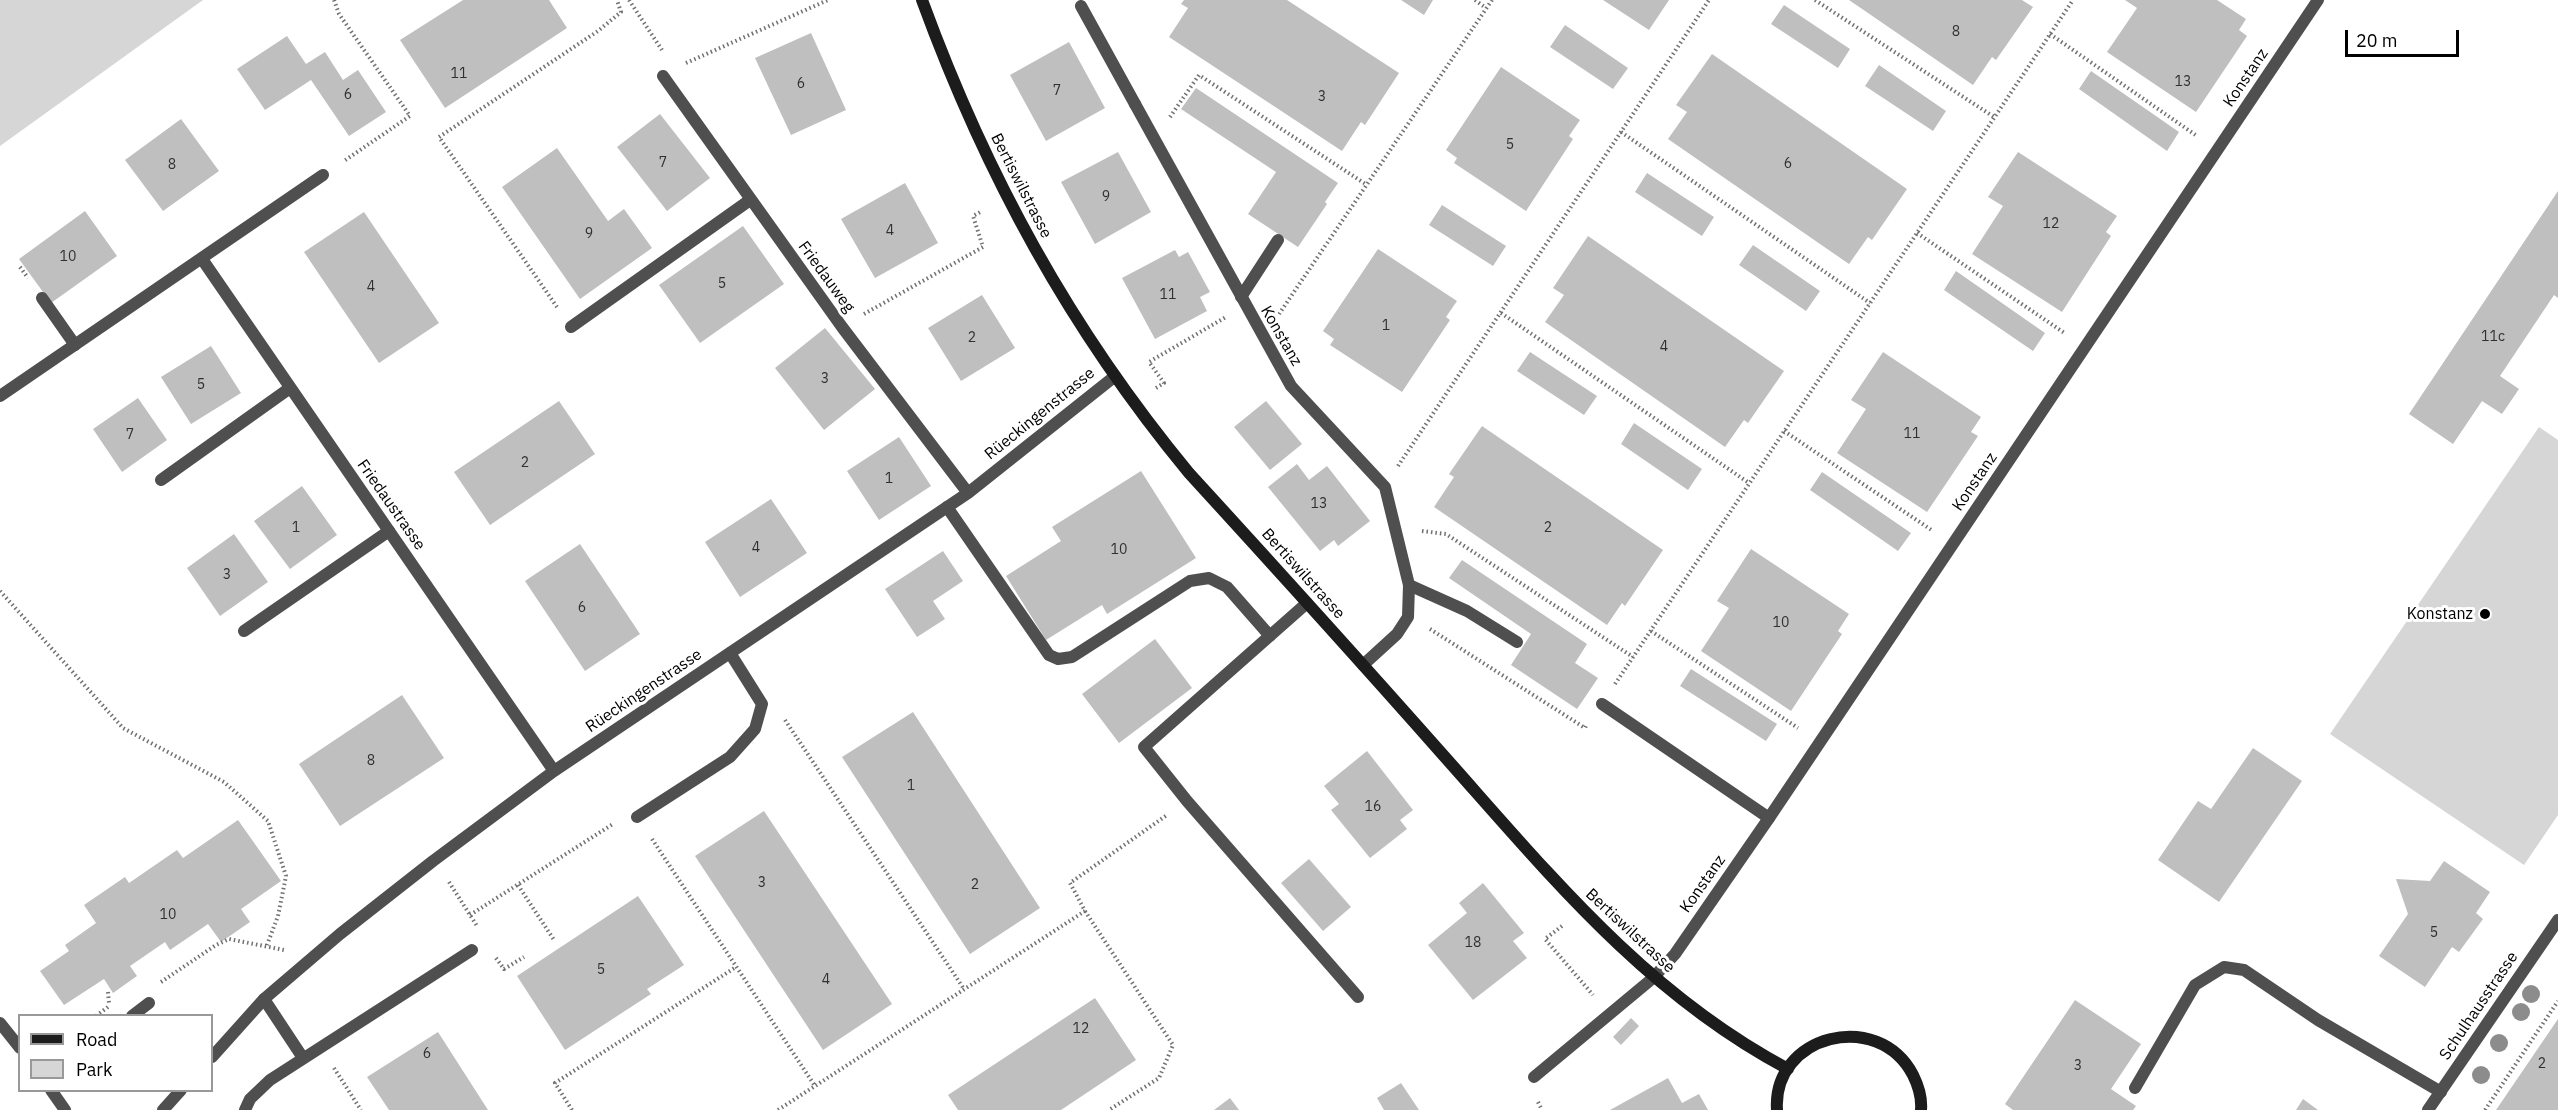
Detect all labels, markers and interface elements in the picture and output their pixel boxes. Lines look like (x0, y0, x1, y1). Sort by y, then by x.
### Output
scale bar (2348, 18, 2462, 56)
house number: 8 (1952, 24, 1960, 40)
text: 20 m (2356, 29, 2398, 52)
street label: Konstanz (2220, 45, 2272, 111)
house number: 11 (451, 66, 467, 82)
house number: 13 (2175, 74, 2191, 90)
house number: 6 (797, 76, 805, 92)
house number: 7 (1053, 83, 1061, 99)
house number: 6 (344, 87, 352, 103)
house number: 3 (1318, 89, 1326, 105)
street label: Bertiswilstrasse (986, 130, 1056, 242)
house number: 5 (1506, 137, 1514, 153)
house number: 7 (659, 155, 667, 171)
house number: 6 (1784, 156, 1792, 172)
house number: 8 (168, 157, 176, 173)
house number: 9 (1102, 189, 1110, 205)
house number: 12 (2043, 216, 2059, 232)
house number: 4 (886, 223, 894, 239)
house number: 9 (585, 226, 593, 242)
street label: Friedauweg (794, 238, 858, 316)
house number: 10 (60, 249, 76, 265)
house number: 5 (718, 276, 726, 292)
house number: 4 (367, 279, 375, 295)
house number: 11 (1160, 287, 1176, 303)
street label: Konstanz (1256, 303, 1306, 369)
house number: 1 (1382, 318, 1390, 334)
house number: 11c (2481, 329, 2505, 345)
house number: 2 (968, 330, 976, 346)
house number: 4 (1660, 339, 1668, 355)
street label: Rüeckingenstrasse (981, 364, 1099, 464)
house number: 3 (821, 371, 829, 387)
house number: 5 (197, 377, 205, 393)
house number: 11 (1904, 426, 1920, 442)
house number: 7 (126, 427, 134, 443)
street label: Konstanz (1949, 449, 2001, 515)
house number: 2 (521, 455, 529, 471)
street label: Friedaustrasse (353, 456, 429, 554)
house number: 1 (885, 471, 893, 487)
house number: 13 (1311, 496, 1327, 512)
house number: 1 (292, 520, 300, 536)
house number: 2 (1544, 520, 1552, 536)
street label: Bertiswilstrasse (1257, 525, 1349, 623)
house number: 4 (752, 540, 760, 556)
house number: 10 (1111, 542, 1127, 558)
house number: 3 (223, 567, 231, 583)
house number: 6 (578, 600, 586, 616)
place label: Konstanz (2407, 604, 2473, 624)
marker: Konstanz (2478, 607, 2492, 621)
house number: 10 (1773, 615, 1789, 631)
street label: Rüeckingenstrasse (582, 645, 706, 737)
house number: 8 (367, 753, 375, 769)
house number: 1 (907, 778, 915, 794)
house number: 16 (1365, 799, 1381, 815)
street label: Konstanz (1676, 851, 1730, 917)
house number: 3 (758, 875, 766, 891)
house number: 2 (971, 877, 979, 893)
street label: Bertiswilstrasse (1581, 885, 1679, 977)
house number: 10 (160, 907, 176, 923)
house number: 5 (2430, 925, 2438, 941)
house number: 18 (1465, 935, 1481, 951)
street label: Schulhausstrasse (2436, 948, 2522, 1064)
house number: 5 (597, 962, 605, 978)
house number: 4 (822, 972, 830, 988)
legend (18, 1014, 213, 1092)
house number: 12 (1073, 1021, 1089, 1037)
text: Road (76, 1028, 117, 1051)
house number: 6 (423, 1046, 431, 1062)
house number: 2 (2538, 1056, 2546, 1072)
text: Park (76, 1058, 112, 1081)
house number: 3 (2074, 1058, 2082, 1074)

